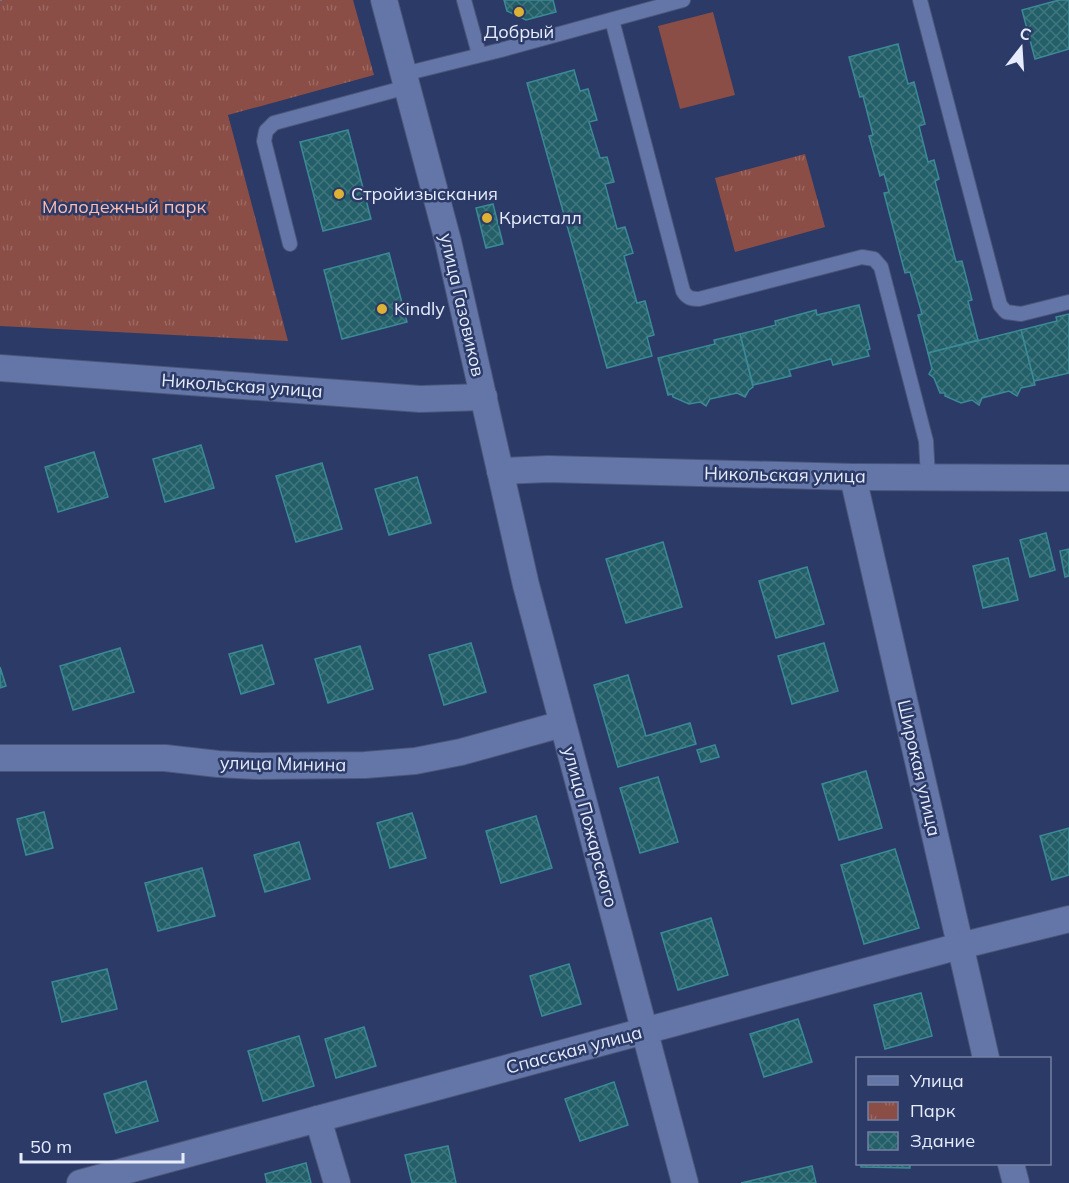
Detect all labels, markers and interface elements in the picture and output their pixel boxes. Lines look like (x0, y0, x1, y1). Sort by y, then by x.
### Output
marker: Добрый (512, 5, 526, 19)
north arrow (991, 18, 1051, 78)
place label: Добрый (484, 20, 554, 43)
text: С (1017, 22, 1034, 45)
place label: Стройизыскания (351, 182, 498, 205)
marker: Стройизыскания (332, 187, 346, 201)
park label: Молодежный парк (42, 195, 206, 218)
place label: Кристалл (499, 206, 582, 229)
marker: Кристалл (480, 211, 494, 225)
street label: улица Газовиков (435, 231, 490, 379)
place label: Kindly (394, 297, 445, 320)
marker: Kindly (375, 302, 389, 316)
street label: Никольская улица (161, 368, 323, 403)
street label: Никольская улица (704, 462, 866, 487)
street label: Широкая улица (893, 697, 946, 838)
street label: улица Пожарского (558, 744, 623, 910)
street label: улица Минина (220, 751, 346, 776)
street label: Спасская улица (503, 1020, 644, 1079)
legend (856, 1057, 1051, 1165)
text: Улица (909, 1069, 964, 1092)
text: Парк (910, 1099, 956, 1122)
scale bar (21, 1126, 183, 1164)
text: Здание (910, 1129, 975, 1152)
text: 50 m (30, 1135, 72, 1158)

